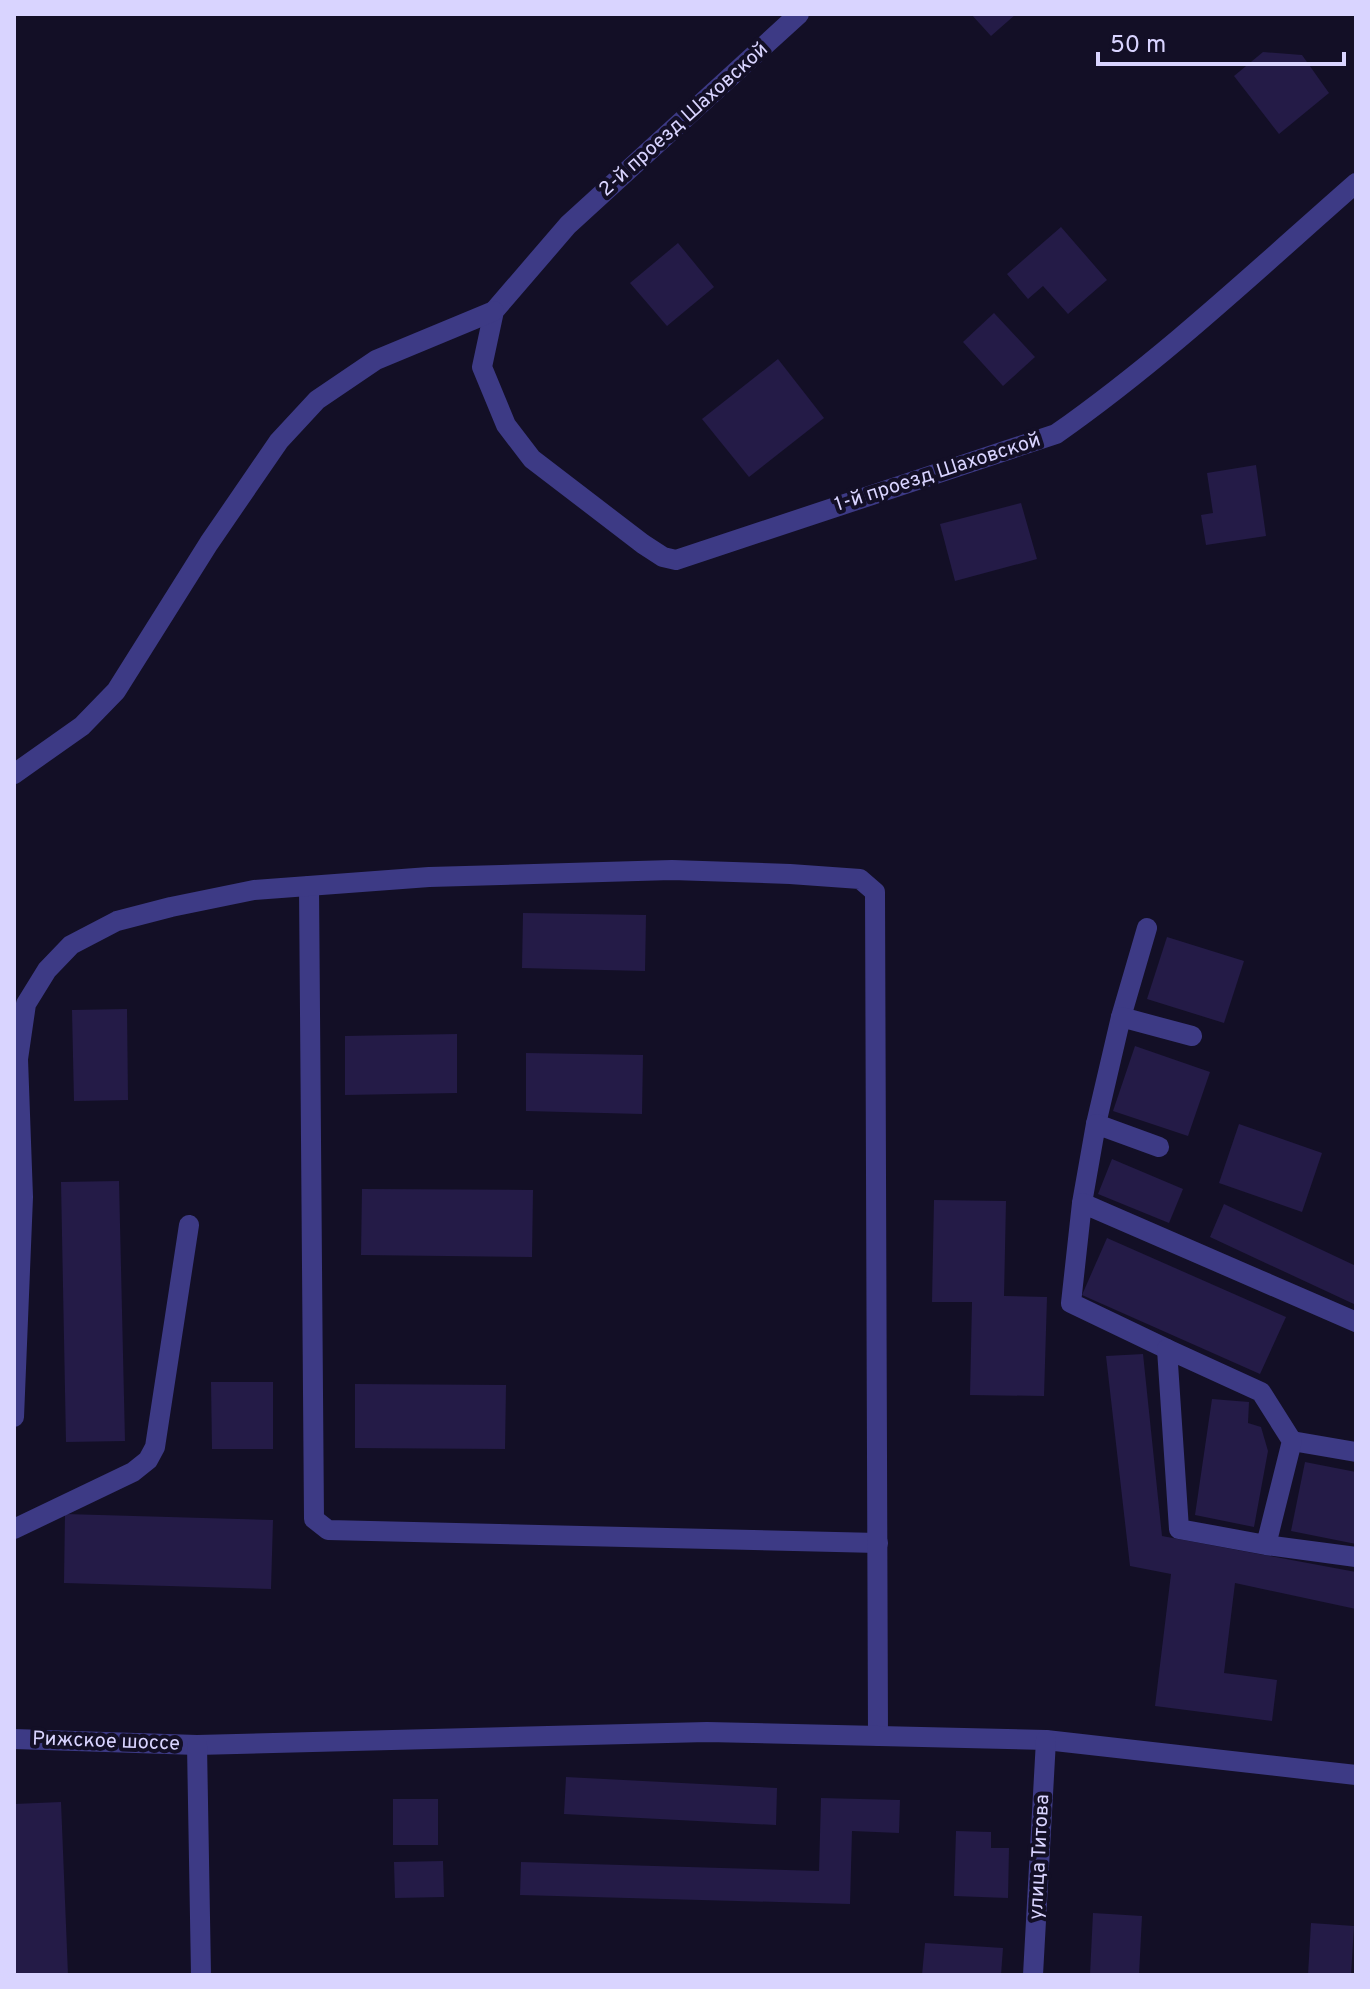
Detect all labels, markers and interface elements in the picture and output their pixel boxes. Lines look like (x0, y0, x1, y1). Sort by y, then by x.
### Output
scale bar (1098, 16, 1344, 66)
text: 50 m (1110, 31, 1166, 61)
street label: 2-й проезд Шаховской (594, 37, 774, 203)
street label: 1-й проезд Шаховской (832, 427, 1044, 519)
street label: Рижское шоссе (32, 1726, 180, 1758)
street label: улица Титова (1024, 1794, 1056, 1920)

